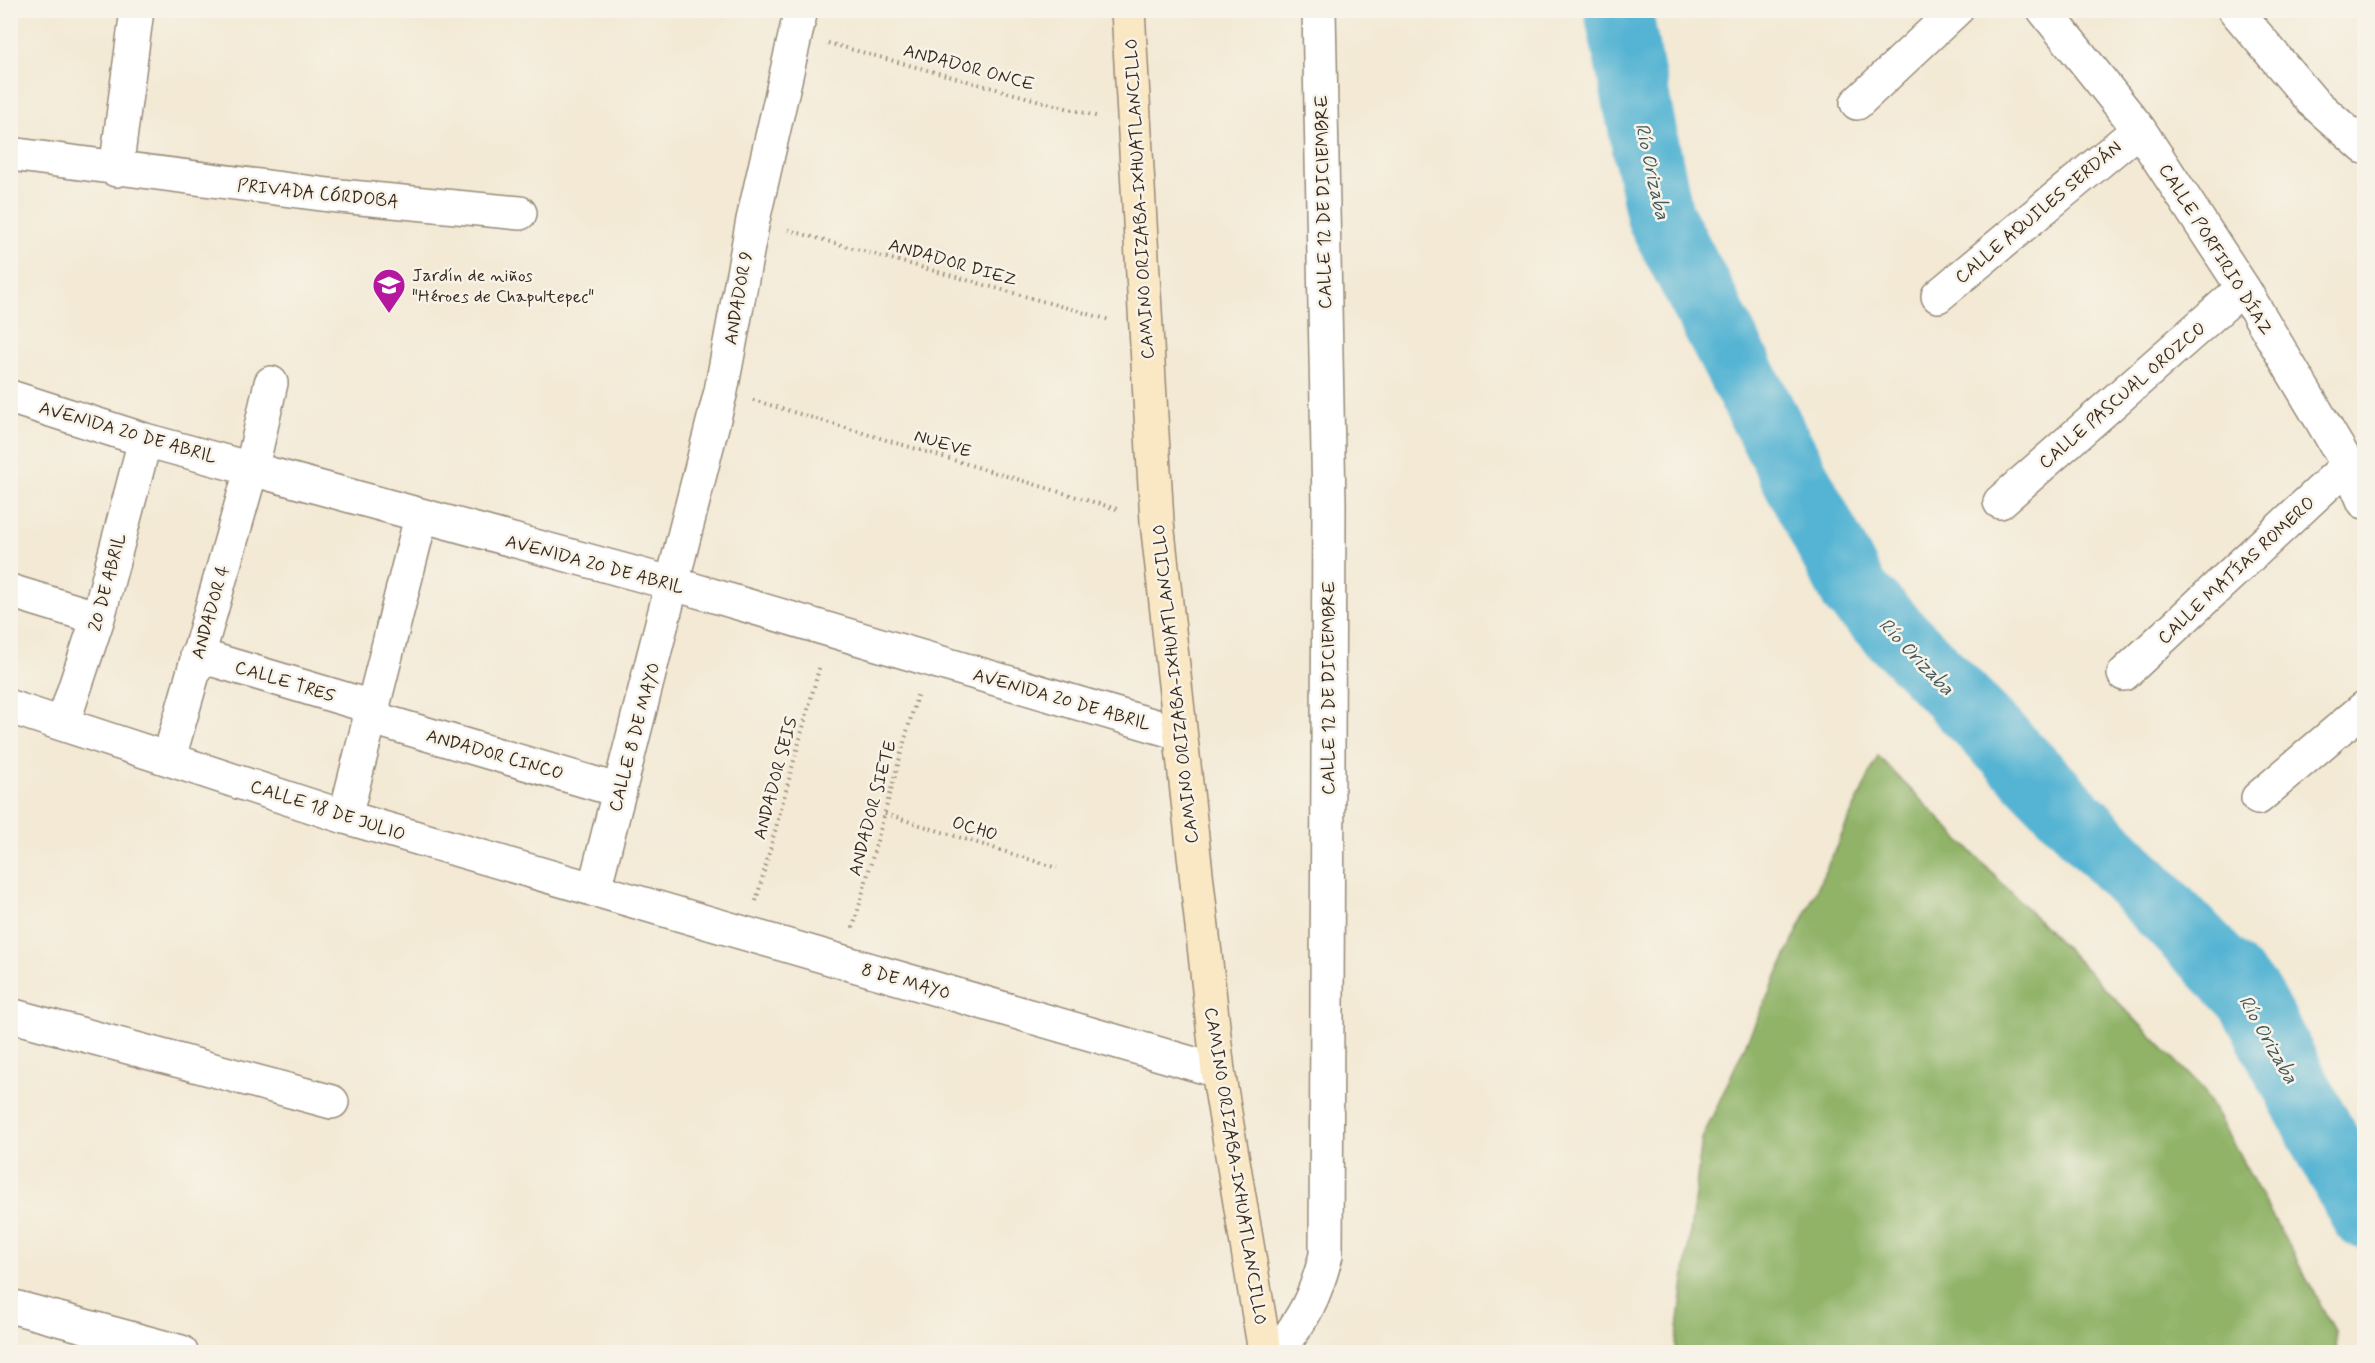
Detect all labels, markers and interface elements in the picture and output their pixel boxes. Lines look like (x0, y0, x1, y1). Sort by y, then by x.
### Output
street label: CAMINO ORIZABA-IXHUATLANCILLO (1120, 38, 1160, 360)
street label: ANDADOR ONCE (901, 39, 1037, 97)
street label: CALLE 12 DE DICIEMBRE (1310, 95, 1338, 309)
water label: Río Orizaba (1627, 120, 1676, 222)
street label: CALLE AQUILES SERDÁN (1950, 136, 2127, 290)
street label: CALLE PORFIRIO DÍAZ (2153, 159, 2278, 340)
street label: PRIVADA CÓRDOBA (236, 174, 400, 214)
street label: ANDADOR DIEZ (886, 233, 1020, 293)
street label: ANDADOR 9 (719, 249, 759, 347)
place label: Jardín de niños "Héroes de Chapultepec" (412, 264, 594, 309)
school or university icon: Jardín de niños "Héroes de Chapultepec" (371, 267, 407, 314)
street label: CALLE PASCUAL OROZCO (2034, 317, 2211, 475)
street label: AVENIDA 20 DE ABRIL (36, 396, 220, 470)
street label: NUEVE (911, 424, 974, 464)
street label: CALLE MATÍAS ROMERO (2153, 491, 2321, 650)
street label: CAMINO ORIZABA-IXHUATLANCILLO (1147, 523, 1205, 845)
street label: 20 DE ABRIL (83, 530, 133, 634)
street label: AVENIDA 20 DE ABRIL (503, 530, 687, 600)
street label: ANDADOR 4 (186, 563, 236, 662)
street label: CALLE 12 DE DICIEMBRE (1317, 581, 1341, 795)
water label: Río Orizaba (1872, 612, 1960, 702)
street label: CALLE TRES (232, 655, 338, 709)
street label: CALLE 8 DE MAYO (603, 660, 666, 815)
street label: AVENIDA 20 DE ABRIL (970, 663, 1154, 737)
street label: ANDADOR SEIS (748, 714, 804, 842)
street label: ANDADOR CINCO (423, 724, 566, 786)
street label: ANDADOR SIETE (843, 738, 903, 879)
street label: CALLE 18 DE JULIO (247, 775, 408, 847)
street label: OCHO (949, 811, 1001, 847)
street label: 8 DE MAYO (858, 958, 953, 1006)
water label: Río Orizaba (2231, 990, 2304, 1089)
street label: CAMINO ORIZABA-IXHUATLANCILLO (1198, 1006, 1272, 1327)

